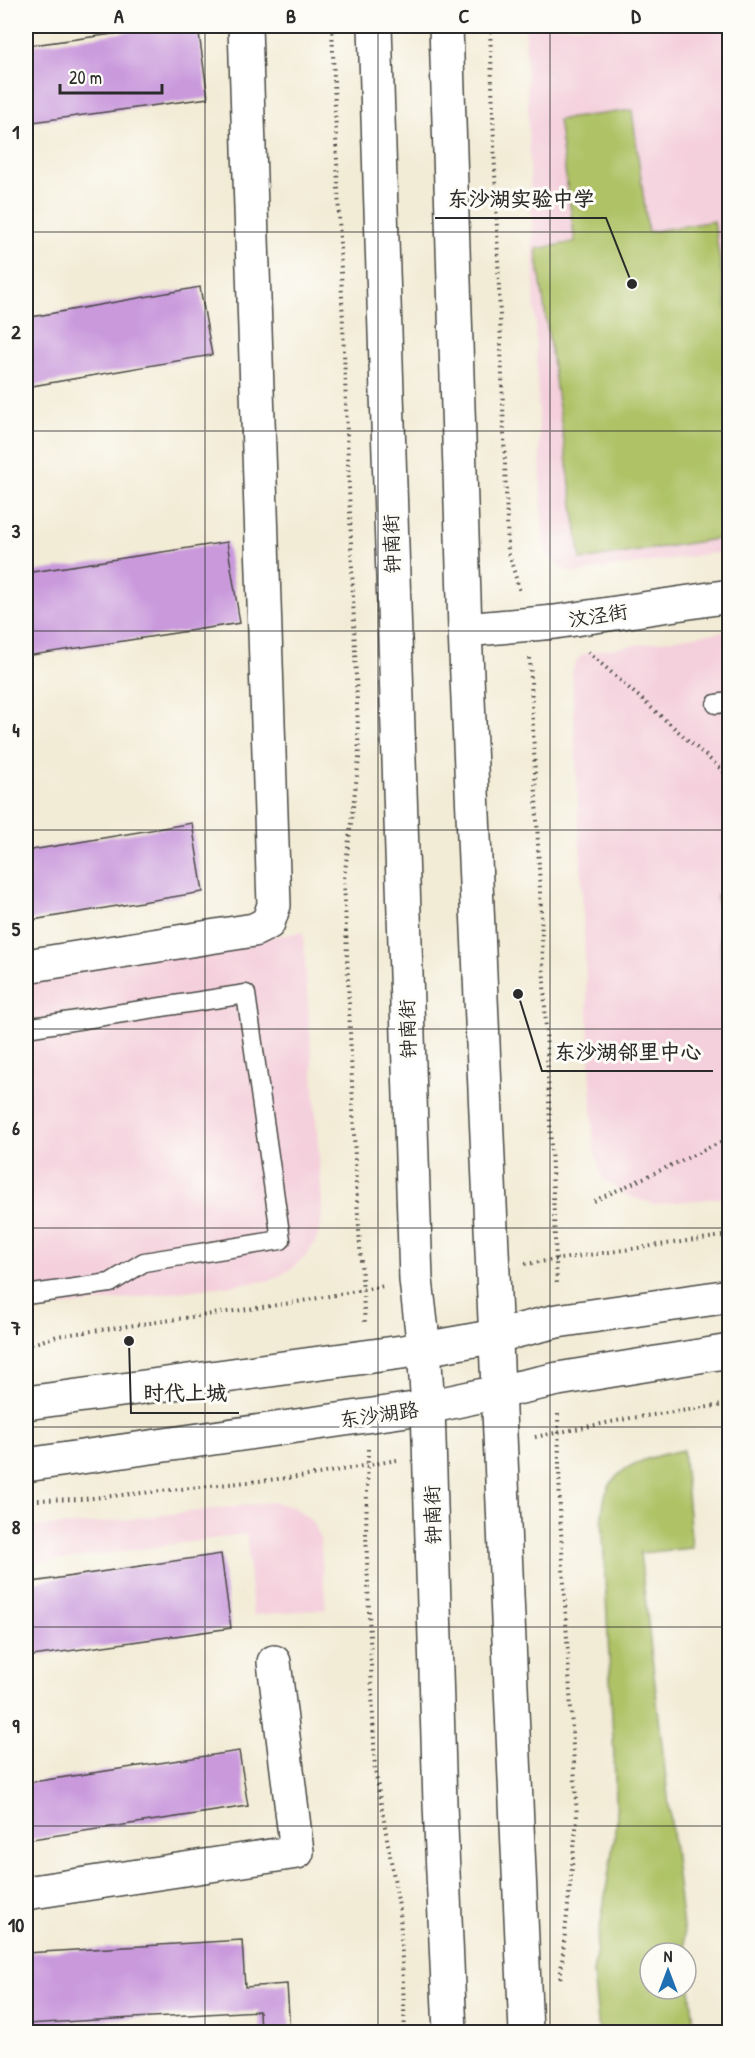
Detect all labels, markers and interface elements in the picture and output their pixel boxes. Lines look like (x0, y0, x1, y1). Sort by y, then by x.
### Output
text: A (114, 2, 124, 29)
text: B (286, 2, 296, 29)
text: C (459, 2, 470, 29)
text: D (631, 2, 641, 29)
scale bar (60, 57, 162, 95)
text: 20 m (69, 65, 102, 90)
text: 1 (12, 118, 20, 145)
callout: 东沙湖实验中学 (435, 179, 606, 218)
text: 东沙湖实验中学 (448, 184, 595, 213)
text: 2 (11, 318, 21, 345)
street label: 钟南街 (376, 514, 406, 574)
text: 3 (12, 517, 21, 544)
street label: 汶泾街 (566, 597, 630, 633)
text: 4 (12, 716, 20, 743)
text: 5 (12, 915, 21, 942)
street label: 钟南街 (392, 999, 422, 1059)
callout: 东沙湖邻里中心 (542, 1032, 713, 1071)
text: 东沙湖邻里中心 (555, 1037, 702, 1066)
text: 6 (12, 1114, 20, 1141)
text: 7 (10, 1314, 21, 1341)
callout: 时代上城 (131, 1374, 239, 1413)
text: 时代上城 (143, 1378, 227, 1407)
street label: 东沙湖路 (338, 1395, 421, 1433)
street label: 钟南街 (417, 1485, 447, 1545)
text: 8 (12, 1513, 21, 1540)
text: 9 (12, 1712, 20, 1739)
text: 10 (8, 1911, 24, 1938)
north arrow (638, 1941, 698, 2001)
text: N (664, 1945, 673, 1967)

